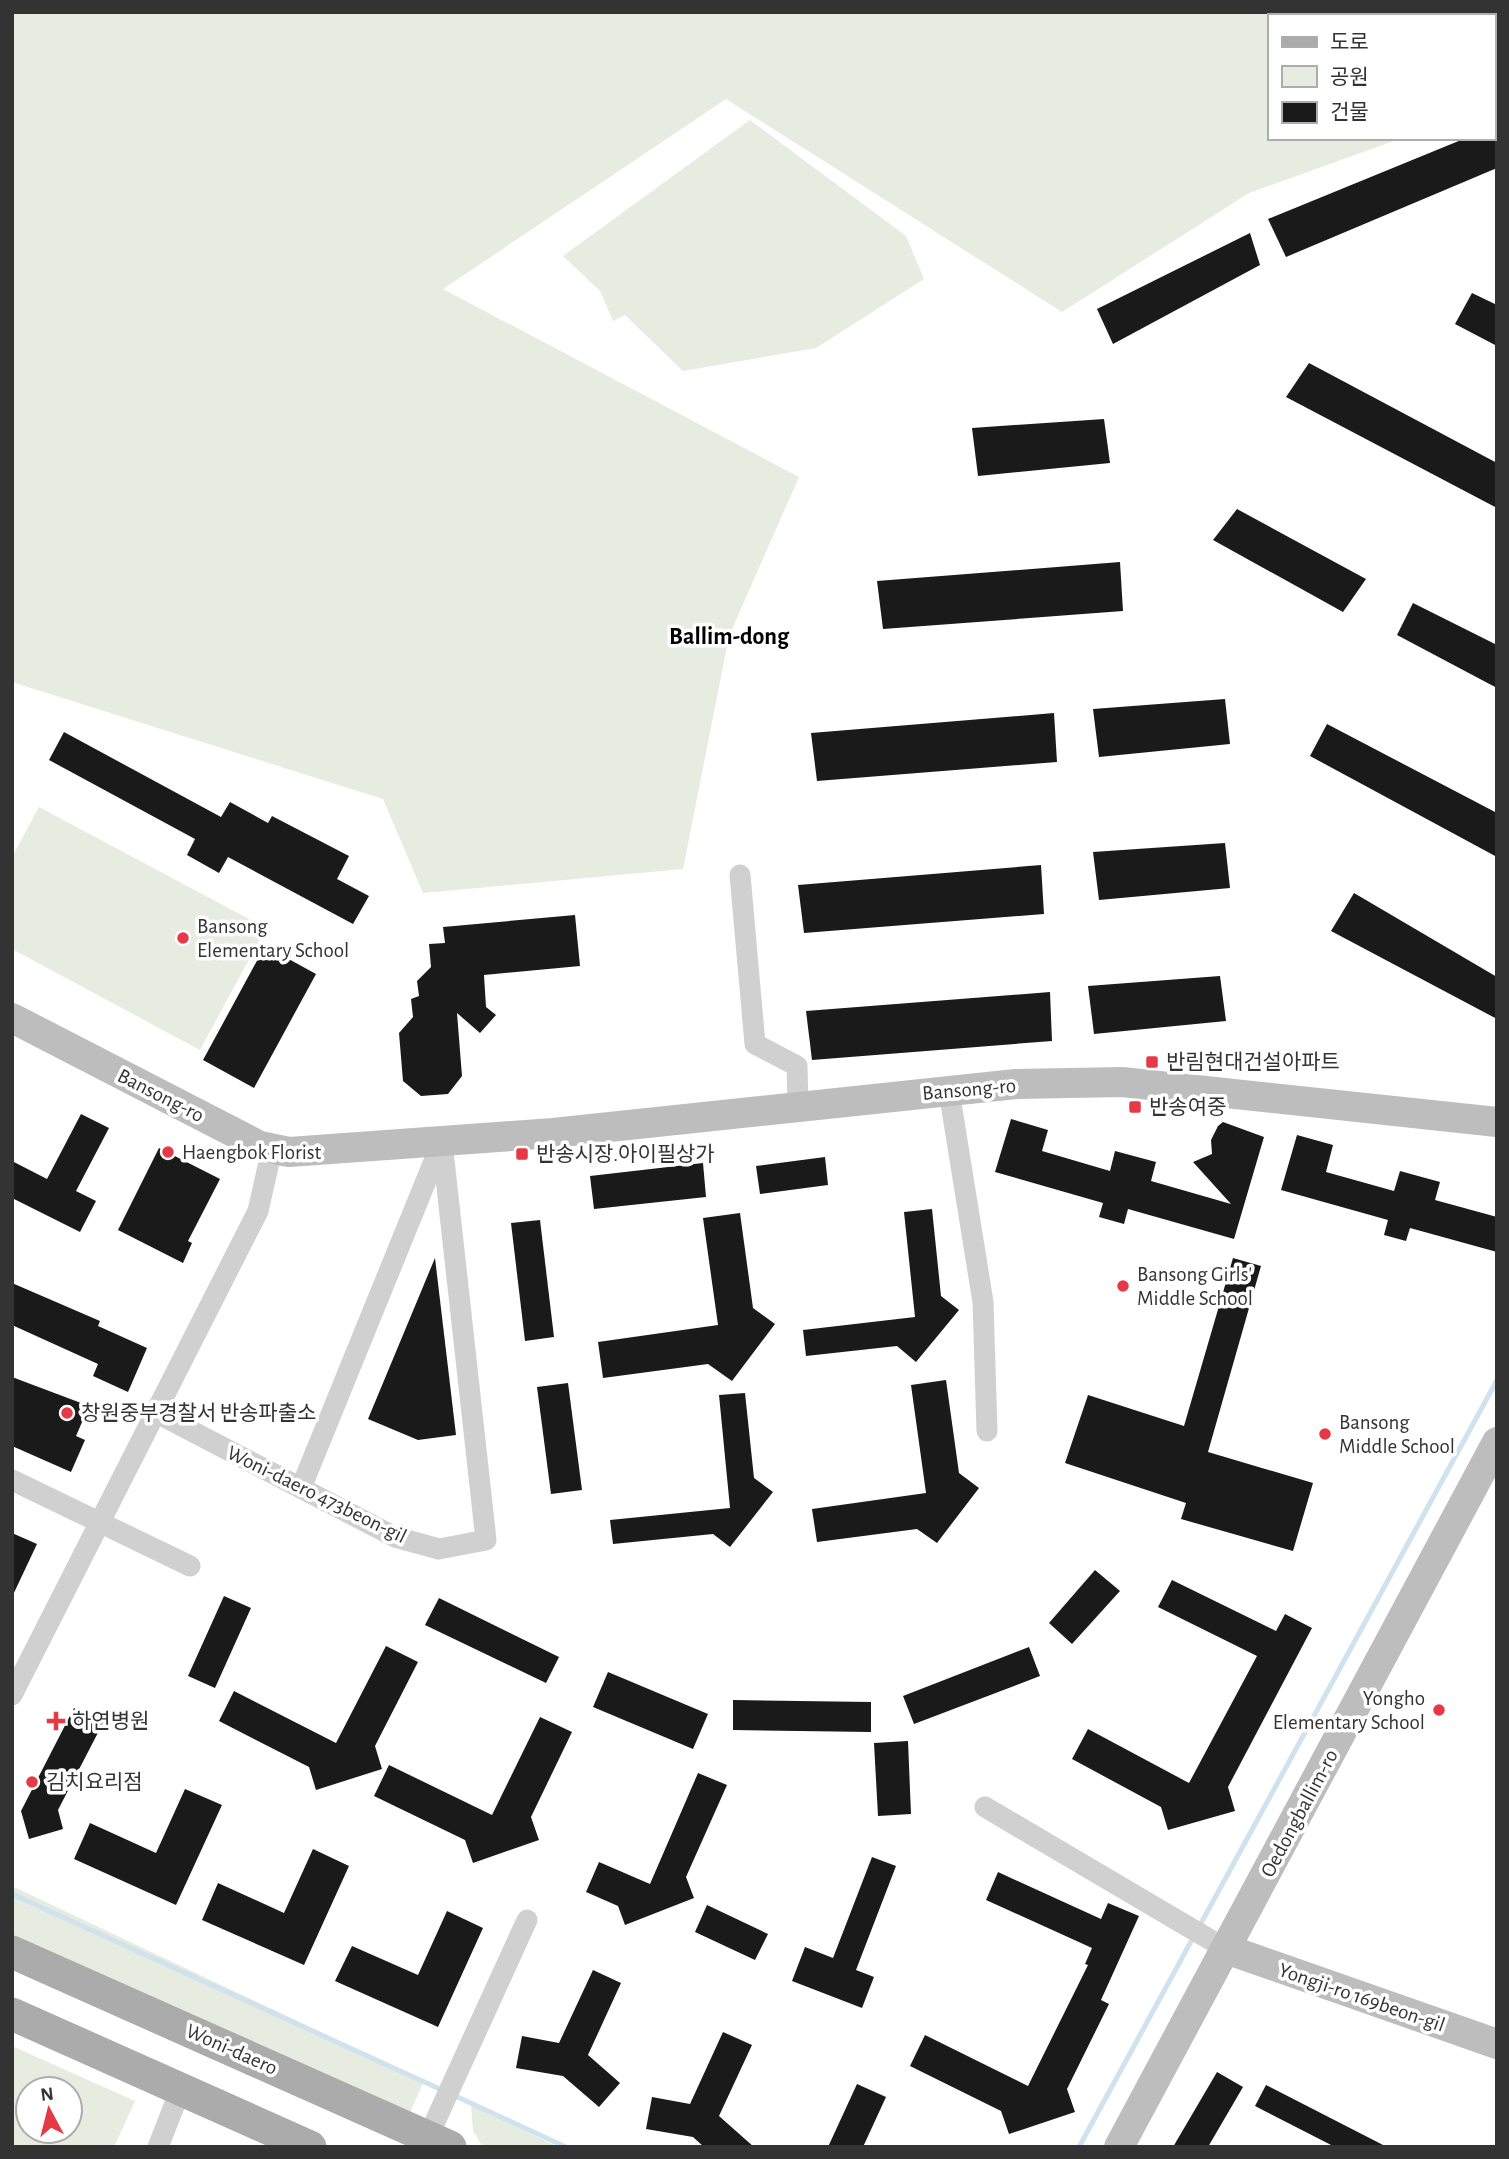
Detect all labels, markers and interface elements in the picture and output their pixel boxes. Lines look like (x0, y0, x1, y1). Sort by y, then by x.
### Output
legend (1268, 14, 1495, 140)
text: 도로 (1330, 32, 1369, 53)
text: 공원 (1330, 66, 1369, 88)
text: 건물 (1330, 101, 1369, 123)
district label: Ballim-dong (669, 625, 790, 649)
place label: Bansong Elementary School (197, 916, 349, 961)
marker: Bansong Elementary School (175, 930, 191, 946)
place label: 반림현대건설아파트 (1166, 1051, 1340, 1073)
marker: 반림현대건설아파트 (1144, 1054, 1160, 1070)
street label: Bansong-ro (114, 1065, 207, 1126)
street label: Bansong-ro (921, 1075, 1017, 1104)
place label: 반송여중 (1149, 1096, 1226, 1118)
marker: 반송여중 (1127, 1099, 1143, 1115)
place label: Haengbok Florist (182, 1142, 322, 1163)
place label: 반송시장.아이필상가 (536, 1143, 715, 1165)
marker: Haengbok Florist (160, 1144, 176, 1160)
marker: 반송시장.아이필상가 (514, 1146, 530, 1162)
place label: Bansong Girls' Middle School (1137, 1264, 1253, 1309)
marker: Bansong Girls' Middle School (1115, 1278, 1131, 1294)
place label: 창원중부경찰서 반송파출소 (81, 1402, 316, 1424)
marker: 창원중부경찰서 반송파출소 (59, 1405, 75, 1421)
place label: Bansong Middle School (1339, 1412, 1455, 1457)
marker: Bansong Middle School (1317, 1426, 1333, 1442)
street label: Woni-daero 473beon-gil (224, 1442, 410, 1547)
place label: Yongho Elementary School (1273, 1688, 1425, 1733)
marker: Yongho Elementary School (1431, 1702, 1447, 1718)
place label: 하연병원 (72, 1710, 149, 1732)
marker: 하연병원 (46, 1711, 66, 1731)
street label: Oedongballim-ro (1257, 1746, 1342, 1881)
place label: 김치요리점 (46, 1771, 143, 1793)
marker: 김치요리점 (24, 1774, 40, 1790)
street label: Yongji-ro 169beon-gil (1276, 1959, 1448, 2036)
street label: Woni-daero (183, 2020, 281, 2079)
north arrow (14, 2075, 84, 2145)
text: N (39, 2084, 55, 2105)

